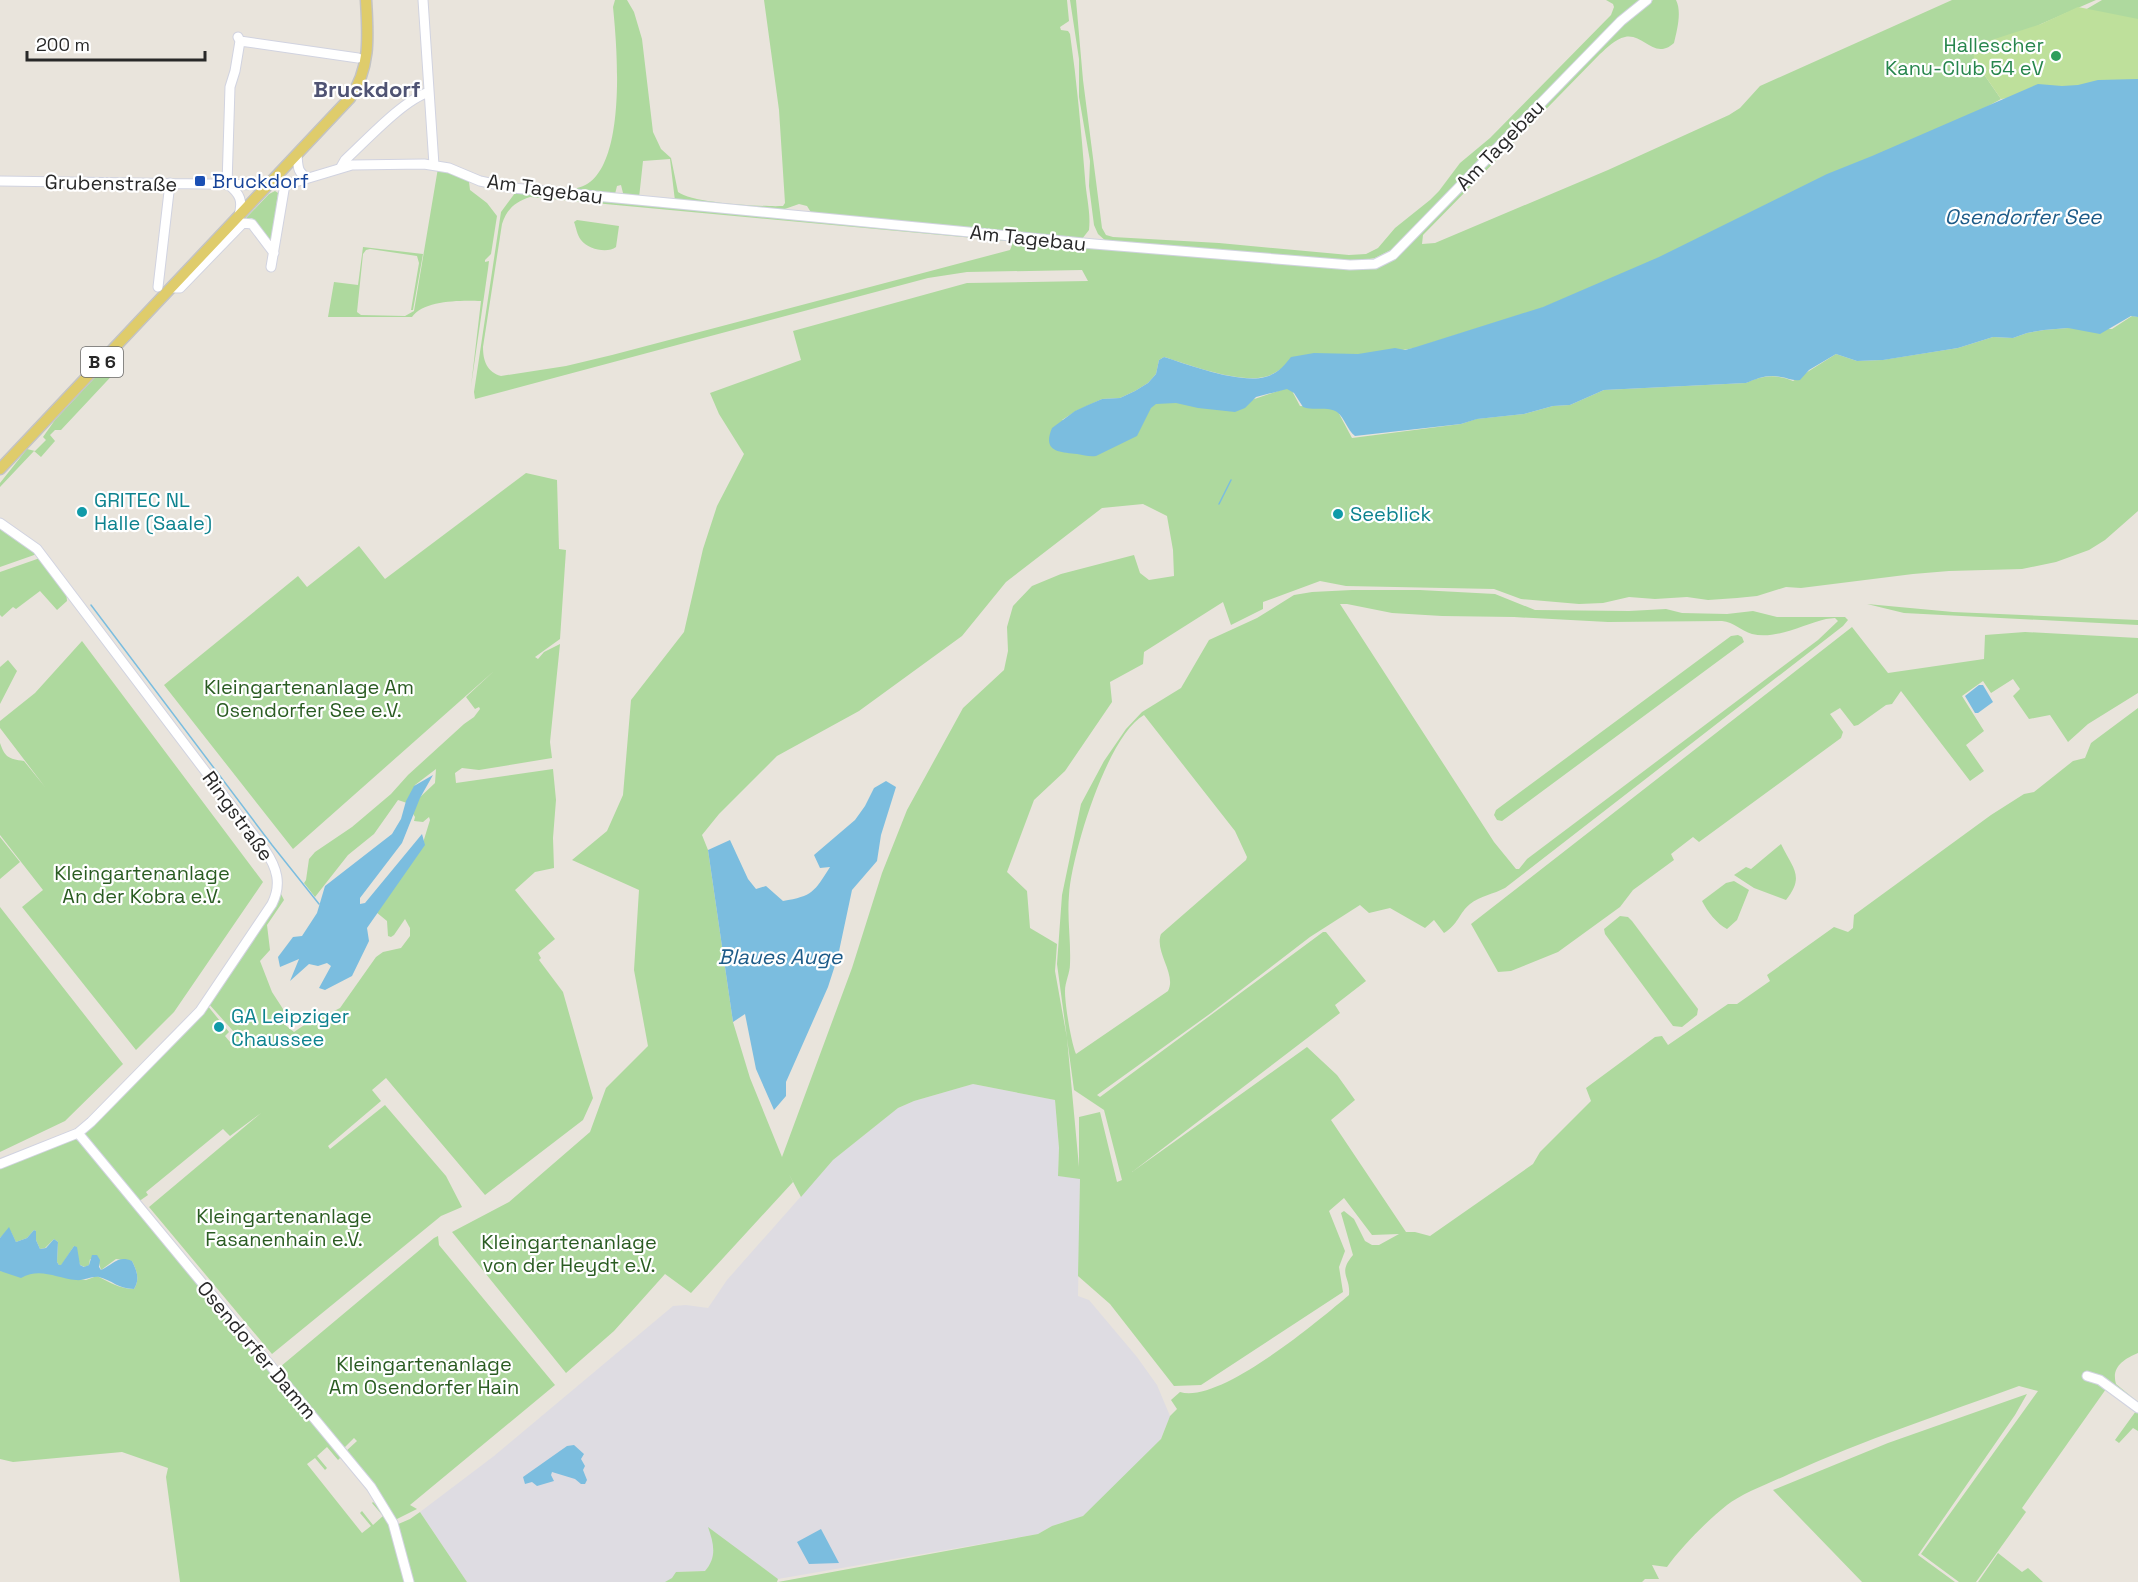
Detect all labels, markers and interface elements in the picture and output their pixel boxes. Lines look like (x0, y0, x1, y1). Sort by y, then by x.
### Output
scale bar (27, 24, 206, 62)
place label: Hallescher Kanu-Club 54 eV (1885, 32, 2044, 81)
text: 200 m (36, 33, 90, 56)
marker: Hallescher Kanu-Club 54 eV (2049, 49, 2063, 63)
district label: Bruckdorf (313, 75, 421, 103)
street label: Am Tagebau (1450, 94, 1550, 196)
place label: Bruckdorf (212, 168, 309, 194)
street label: Am Tagebau (485, 168, 605, 210)
street label: Grubenstraße (44, 169, 178, 197)
marker: Bruckdorf (193, 174, 207, 188)
water label: Osendorfer See (1944, 203, 2103, 230)
street label: Am Tagebau (969, 219, 1087, 257)
road number: B 6 (81, 347, 123, 377)
place label: GRITEC NL Halle (Saale) (94, 487, 212, 536)
place label: Seeblick (1350, 501, 1432, 527)
marker: GRITEC NL Halle (Saale) (75, 505, 89, 519)
marker: Seeblick (1331, 507, 1345, 521)
park label: Kleingartenanlage Am Osendorfer See e.V. (204, 674, 414, 723)
street label: Ringstraße (197, 766, 279, 866)
park label: Kleingartenanlage An der Kobra e.V. (54, 860, 230, 909)
water label: Blaues Auge (718, 943, 844, 970)
place label: GA Leipziger Chaussee (231, 1003, 349, 1052)
marker: GA Leipziger Chaussee (212, 1020, 226, 1034)
park label: Kleingartenanlage Fasanenhain e.V. (196, 1203, 372, 1252)
park label: Kleingartenanlage von der Heydt e.V. (481, 1229, 657, 1278)
street label: Osendorfer Damm (191, 1275, 323, 1425)
park label: Kleingartenanlage Am Osendorfer Hain (329, 1351, 519, 1400)

